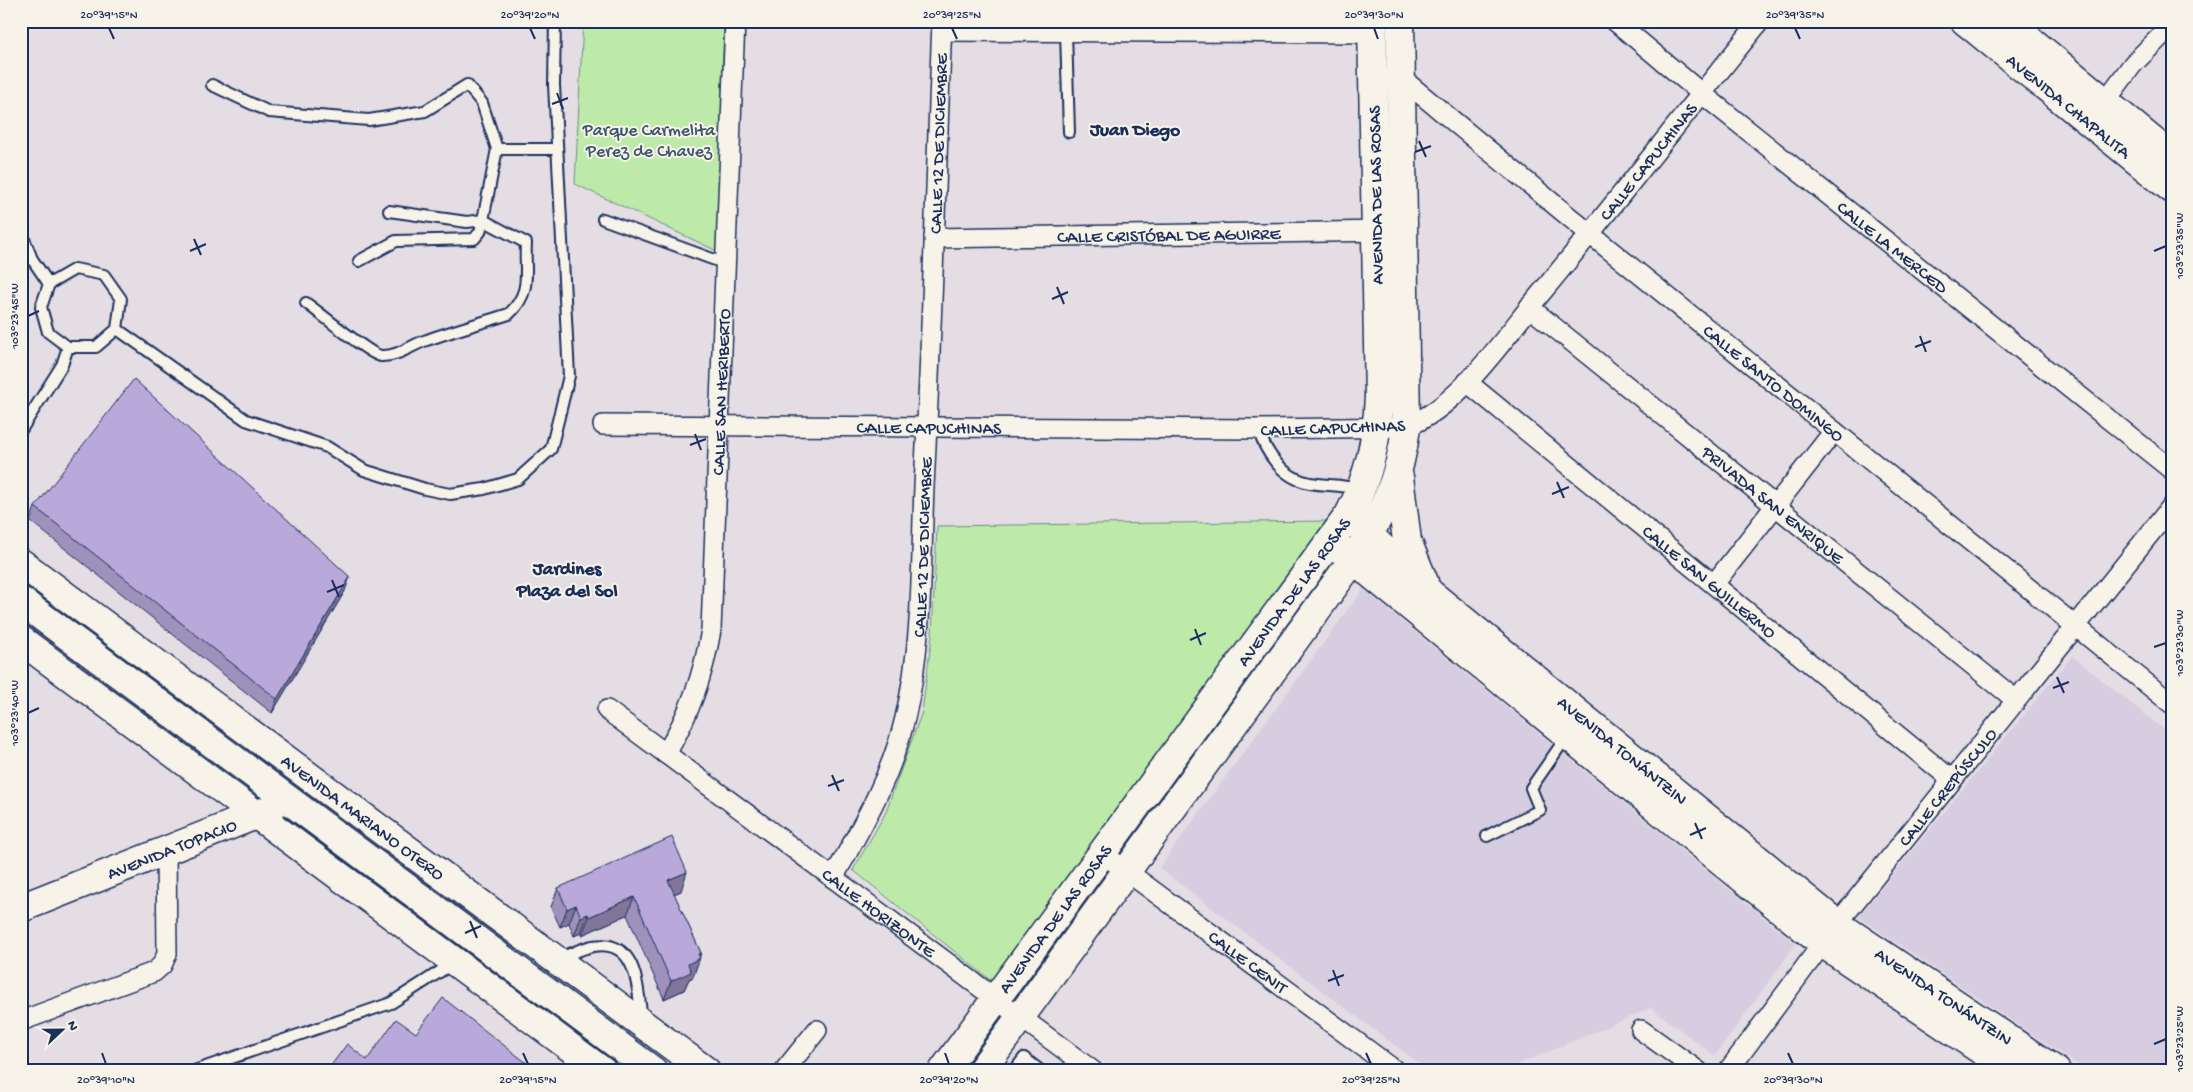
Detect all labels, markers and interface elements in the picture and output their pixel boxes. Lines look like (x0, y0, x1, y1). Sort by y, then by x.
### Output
text: 20°39'15"N (80, 9, 138, 23)
text: 20°39'20"N (501, 9, 560, 23)
text: 20°39'25"N (923, 9, 981, 23)
text: 20°39'30"N (1344, 9, 1404, 23)
text: 20°39'35"N (1766, 9, 1825, 23)
street label: AVENIDA CHAPALITA (2001, 51, 2135, 165)
street label: CALLE 12 DE DICIEMBRE (926, 52, 954, 234)
street label: CALLE CAPUCHINAS (1596, 99, 1703, 226)
street label: AVENIDA DE LAS ROSAS (1365, 105, 1390, 285)
district label: Juan Diego (1089, 120, 1180, 143)
park label: Parque Carmelita Perez de Chavez (582, 121, 716, 163)
street label: CALLE LA MERCED (1832, 198, 1951, 300)
text: 103°23'35"W (2174, 213, 2188, 280)
street label: CALLE CRISTÓBAL DE AGUIRRE (1057, 225, 1282, 249)
text: 103°23'45"W (9, 283, 23, 350)
street label: CALLE SAN HERIBERTO (709, 308, 737, 476)
street label: CALLE SANTO DOMINGO (1698, 321, 1847, 448)
street label: CALLE CAPUCHINAS (1260, 416, 1406, 443)
street label: CALLE CAPUCHINAS (856, 419, 1002, 440)
street label: PRIVADA SAN ENRIQUE (1696, 442, 1848, 570)
street label: CALLE 12 DE DICIEMBRE (910, 456, 939, 638)
street label: AVENIDA DE LAS ROSAS (1234, 514, 1357, 671)
street label: CALLE SAN GUILLERMO (1637, 522, 1780, 644)
district label: Jardines Plaza del Sol (515, 559, 618, 604)
text: 103°23'30"W (2174, 610, 2188, 677)
text: 103°23'40"W (9, 680, 23, 747)
street label: AVENIDA TONÁNTZIN (1552, 693, 1690, 811)
street label: CALLE CREPÚSCULO (1895, 725, 2003, 852)
street label: AVENIDA MARIANO OTERO (276, 751, 448, 886)
street label: AVENIDA TOPACIO (105, 815, 241, 886)
street label: AVENIDA DE LAS ROSAS (995, 841, 1118, 998)
street label: CALLE HORIZONTE (817, 865, 939, 964)
street label: CALLE CENIT (1203, 927, 1291, 1000)
street label: AVENIDA TONÁNTZIN (1870, 944, 2015, 1052)
north arrow (38, 1004, 88, 1054)
text: 103°23'25"W (2174, 1006, 2188, 1073)
text: N (62, 1019, 81, 1033)
text: 20°39'10"N (77, 1074, 135, 1088)
text: 20°39'15"N (499, 1074, 557, 1088)
text: 20°39'20"N (920, 1074, 979, 1088)
text: 20°39'25"N (1342, 1074, 1400, 1088)
text: 20°39'30"N (1763, 1074, 1823, 1088)

